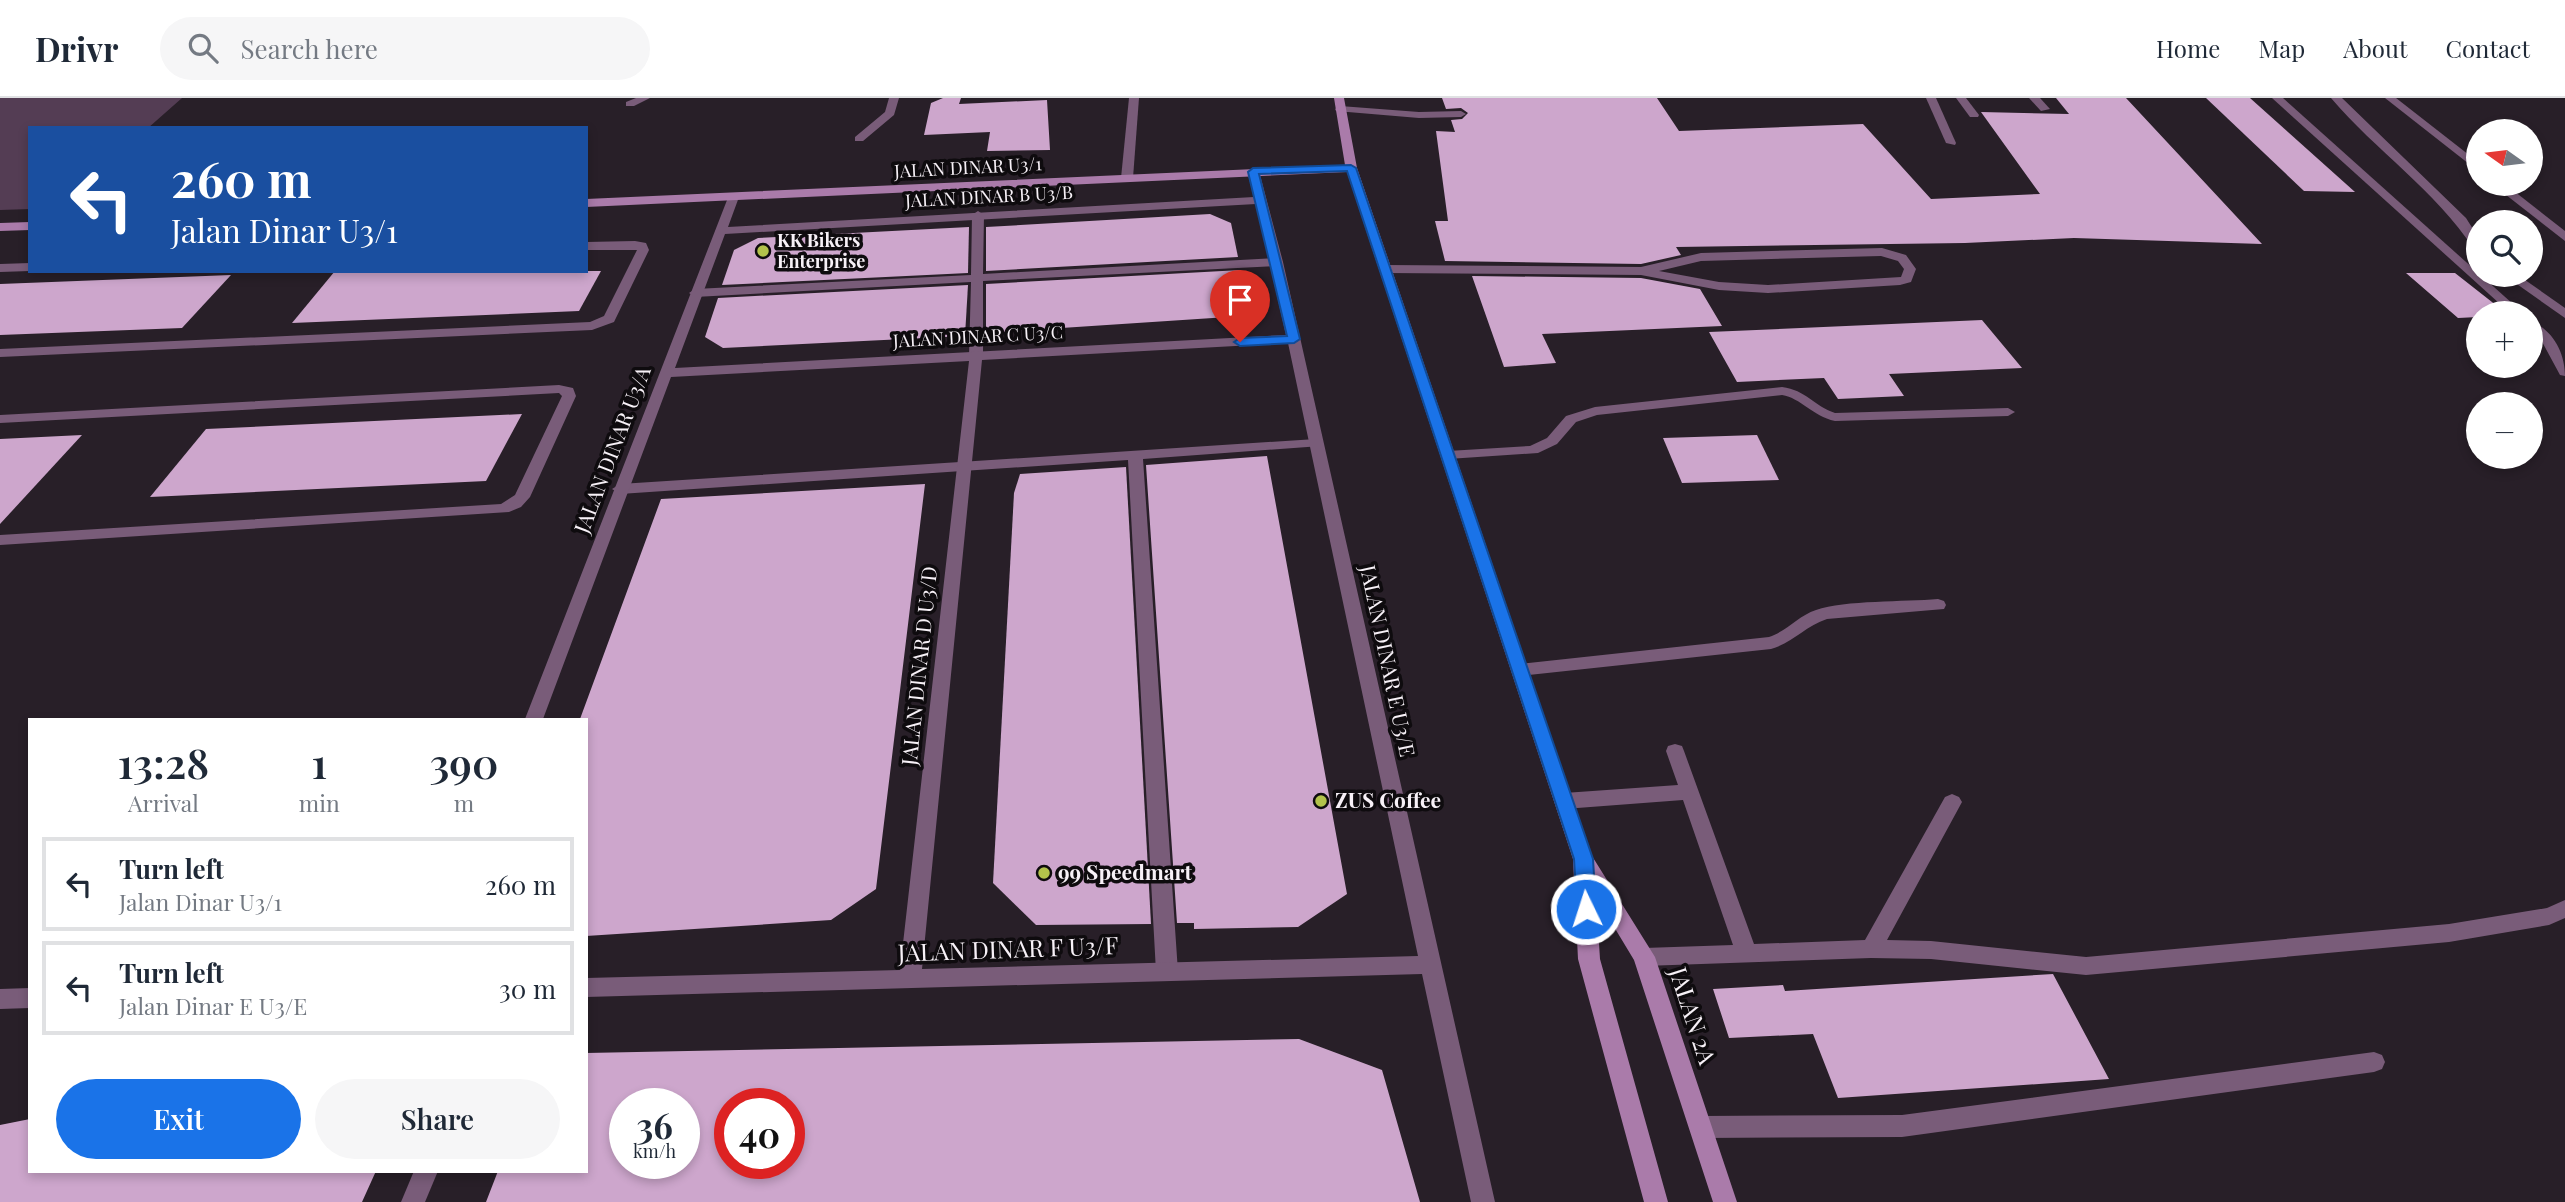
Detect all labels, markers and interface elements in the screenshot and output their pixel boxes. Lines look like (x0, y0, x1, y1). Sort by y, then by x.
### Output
search box (160, 17, 650, 80)
text: Drivr (35, 26, 118, 70)
icon: search (184, 29, 222, 67)
text: Search here (240, 31, 378, 66)
text: Home (2156, 32, 2220, 64)
text: Map (2258, 32, 2305, 64)
text: About (2343, 32, 2407, 64)
text: Contact (2445, 32, 2530, 64)
north arrow (2466, 119, 2543, 196)
map controls (2466, 119, 2543, 469)
text: 260 m (171, 145, 311, 210)
street label: JALAN DINAR U3/1 (893, 151, 1043, 183)
icon: left (56, 154, 147, 245)
street label: JALAN DINAR B U3/B (903, 180, 1073, 212)
text: Jalan Dinar U3/1 (171, 208, 398, 251)
button: search (2466, 210, 2543, 287)
place label: KK Bikers Enterprise (777, 228, 865, 273)
marker: KK Bikers Enterprise (755, 243, 771, 259)
pin (1210, 270, 1270, 342)
icon: arrive (1221, 281, 1259, 319)
button: + (2466, 301, 2543, 378)
street label: JALAN DINAR C U3/C (891, 320, 1064, 352)
street label: JALAN DINAR U3/A (566, 361, 656, 538)
button: − (2466, 392, 2543, 469)
street label: JALAN DINAR E U3/E (1355, 561, 1423, 759)
street label: JALAN DINAR D U3/D (894, 565, 942, 768)
text: 13:28 (118, 734, 209, 790)
text: 1 (311, 734, 327, 790)
text: 390 (429, 734, 498, 790)
place label: ZUS Coffee (1335, 785, 1441, 813)
text: Arrival (128, 787, 199, 818)
text: min (299, 787, 340, 818)
text: m (454, 787, 474, 818)
marker: ZUS Coffee (1313, 793, 1329, 809)
text: Turn left (119, 851, 224, 886)
place label: 99 Speedmart (1058, 857, 1192, 885)
icon: left (60, 865, 98, 903)
marker: 99 Speedmart (1036, 865, 1052, 881)
text: 260 m (485, 867, 556, 902)
position arrow (1549, 872, 1623, 946)
text: Jalan Dinar U3/1 (119, 886, 282, 917)
street label: JALAN DINAR F U3/F (896, 928, 1119, 968)
text: Turn left (119, 955, 224, 990)
street label: JALAN 2A (1663, 962, 1725, 1069)
icon: left (60, 969, 98, 1007)
text: 30 m (499, 971, 556, 1006)
text: Jalan Dinar E U3/E (119, 990, 307, 1021)
button: Exit (56, 1079, 301, 1159)
button: Share (315, 1079, 560, 1159)
speed limit sign: 40 (714, 1088, 805, 1179)
text: 36 (636, 1101, 673, 1148)
text: km/h (633, 1139, 676, 1163)

